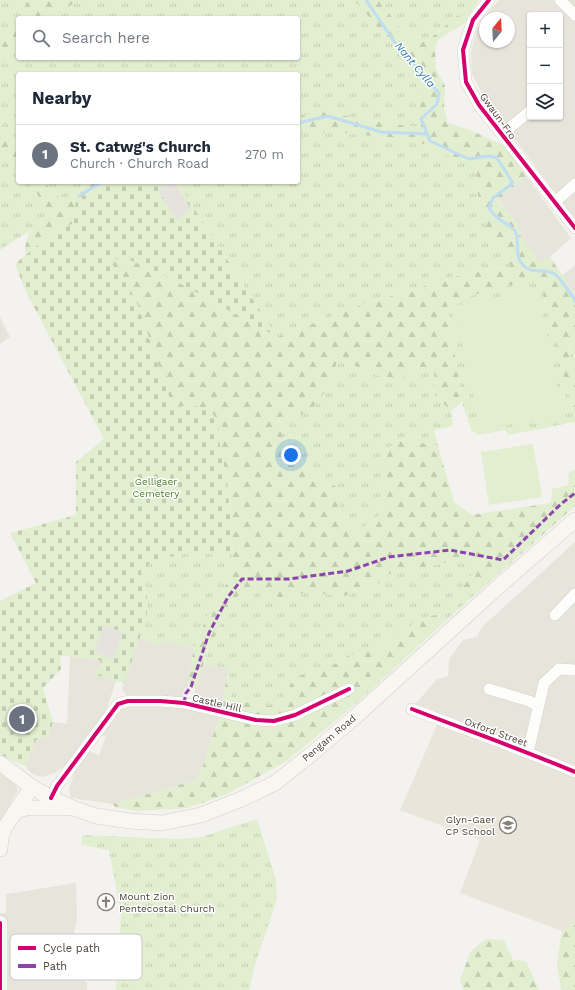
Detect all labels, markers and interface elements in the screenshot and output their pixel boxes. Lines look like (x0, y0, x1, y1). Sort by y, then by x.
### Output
north arrow (479, 12, 515, 48)
map controls (527, 12, 563, 120)
button: + (527, 12, 563, 48)
search box (16, 16, 300, 60)
icon: search (30, 27, 52, 49)
text: Search here (62, 29, 150, 47)
water label: Nant Cylla (392, 40, 438, 91)
button: − (527, 48, 563, 84)
button: layers (527, 84, 563, 120)
text: Nearby (32, 88, 91, 108)
street label: Gwaun-Fro (478, 91, 518, 141)
text: St. Catwg's Church (70, 138, 211, 156)
text: 1 (42, 147, 48, 162)
text: 270 m (245, 147, 284, 162)
text: Church · Church Road (70, 156, 209, 171)
your location (281, 445, 301, 465)
park label: Gelligaer Cemetery (133, 476, 180, 499)
street label: Castle Hill (191, 692, 243, 714)
pin: 1 (9, 704, 35, 734)
street label: Pengam Road (300, 712, 358, 764)
street label: Oxford Street (463, 716, 530, 749)
place label: Glyn-Gaer CP School (446, 814, 495, 837)
school or university icon: Glyn-Gaer CP School (498, 815, 518, 835)
place label: Mount Zion Pentecostal Church (119, 891, 215, 914)
church icon: Mount Zion Pentecostal Church (96, 892, 116, 912)
legend (10, 934, 142, 980)
text: Cycle path (43, 942, 100, 955)
text: Path (43, 960, 67, 973)

